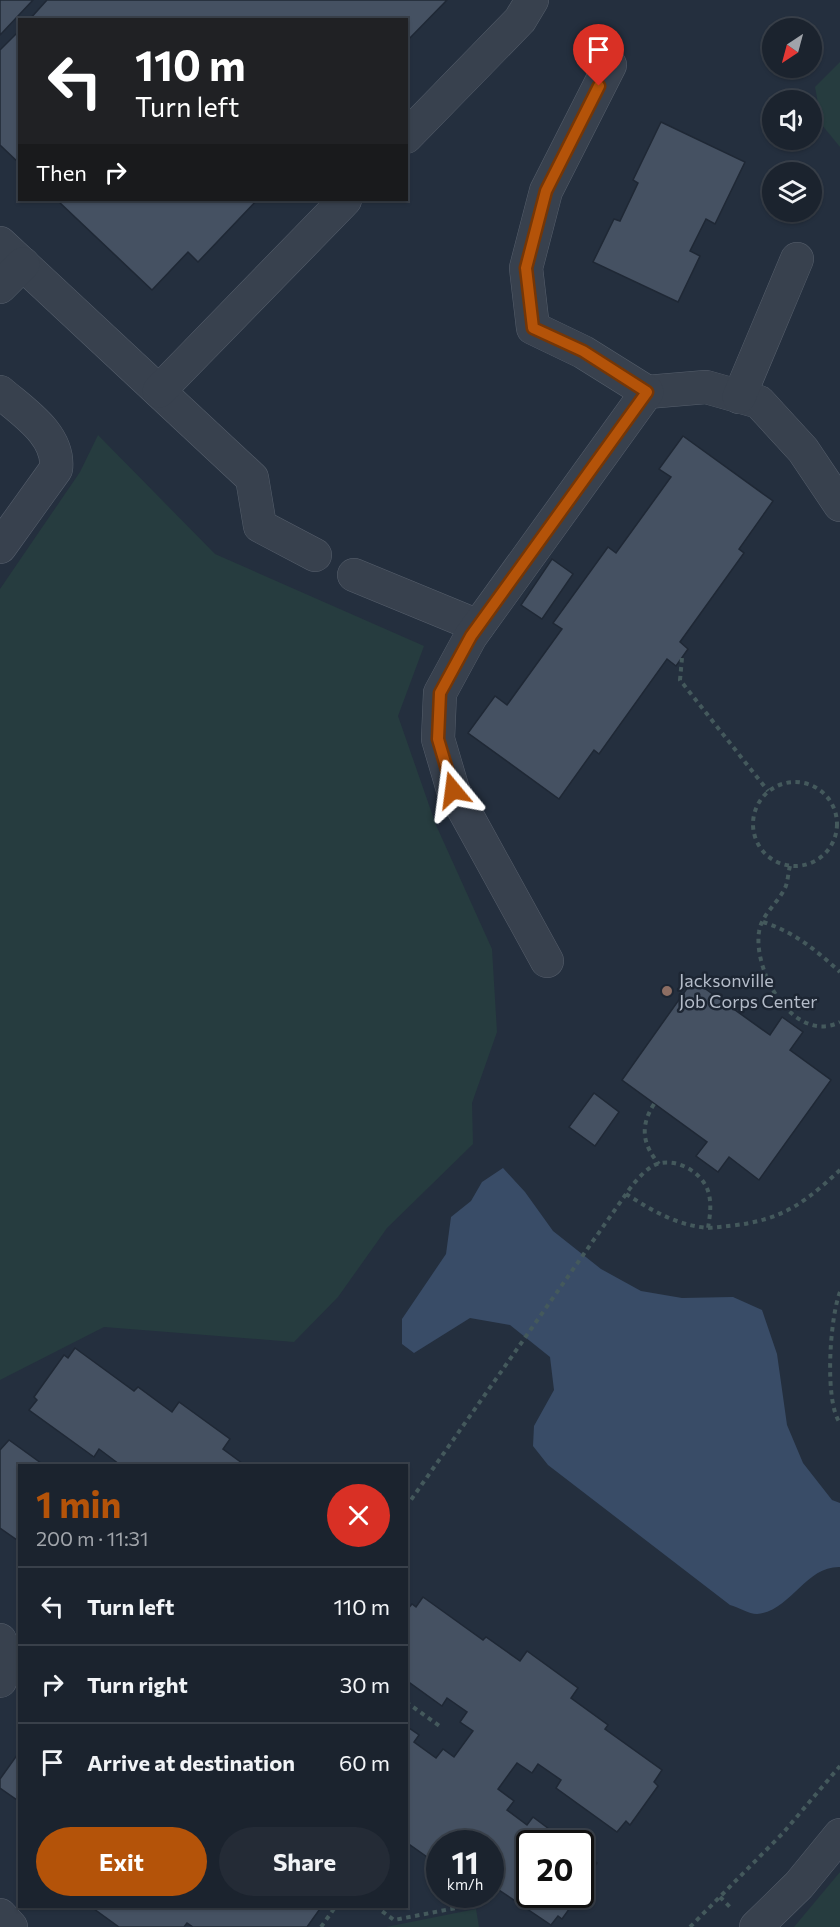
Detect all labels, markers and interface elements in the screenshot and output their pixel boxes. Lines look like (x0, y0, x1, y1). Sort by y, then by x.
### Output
north arrow (762, 18, 822, 78)
map controls (762, 18, 822, 222)
pin (573, 24, 624, 86)
icon: arrive (582, 33, 615, 66)
text: 110 m (135, 38, 246, 90)
icon: left (36, 42, 114, 120)
text: Turn left (135, 90, 239, 123)
button: sound (762, 90, 822, 150)
icon: right (99, 156, 132, 189)
text: Then (36, 159, 87, 186)
button: layers (762, 162, 822, 222)
position arrow (421, 758, 485, 822)
place label: Jacksonville Job Corps Center (679, 969, 818, 1012)
marker: Jacksonville Job Corps Center (660, 984, 674, 998)
text: 1 min (36, 1481, 121, 1525)
button: close (327, 1484, 390, 1547)
text: 200 m · 11:31 (36, 1526, 149, 1550)
icon: left (36, 1590, 69, 1623)
text: Turn left (87, 1593, 174, 1620)
text: 110 m (333, 1593, 390, 1620)
icon: right (36, 1668, 69, 1701)
text: Turn right (87, 1671, 188, 1698)
text: 30 m (340, 1671, 390, 1698)
icon: arrive (36, 1746, 69, 1779)
text: Arrive at destination (87, 1749, 295, 1776)
text: 60 m (339, 1749, 390, 1776)
button: Exit (36, 1827, 207, 1896)
button: Share (219, 1827, 390, 1896)
speed limit sign: 20 (516, 1830, 594, 1908)
text: 11 (451, 1843, 479, 1880)
text: km/h (447, 1875, 483, 1893)

